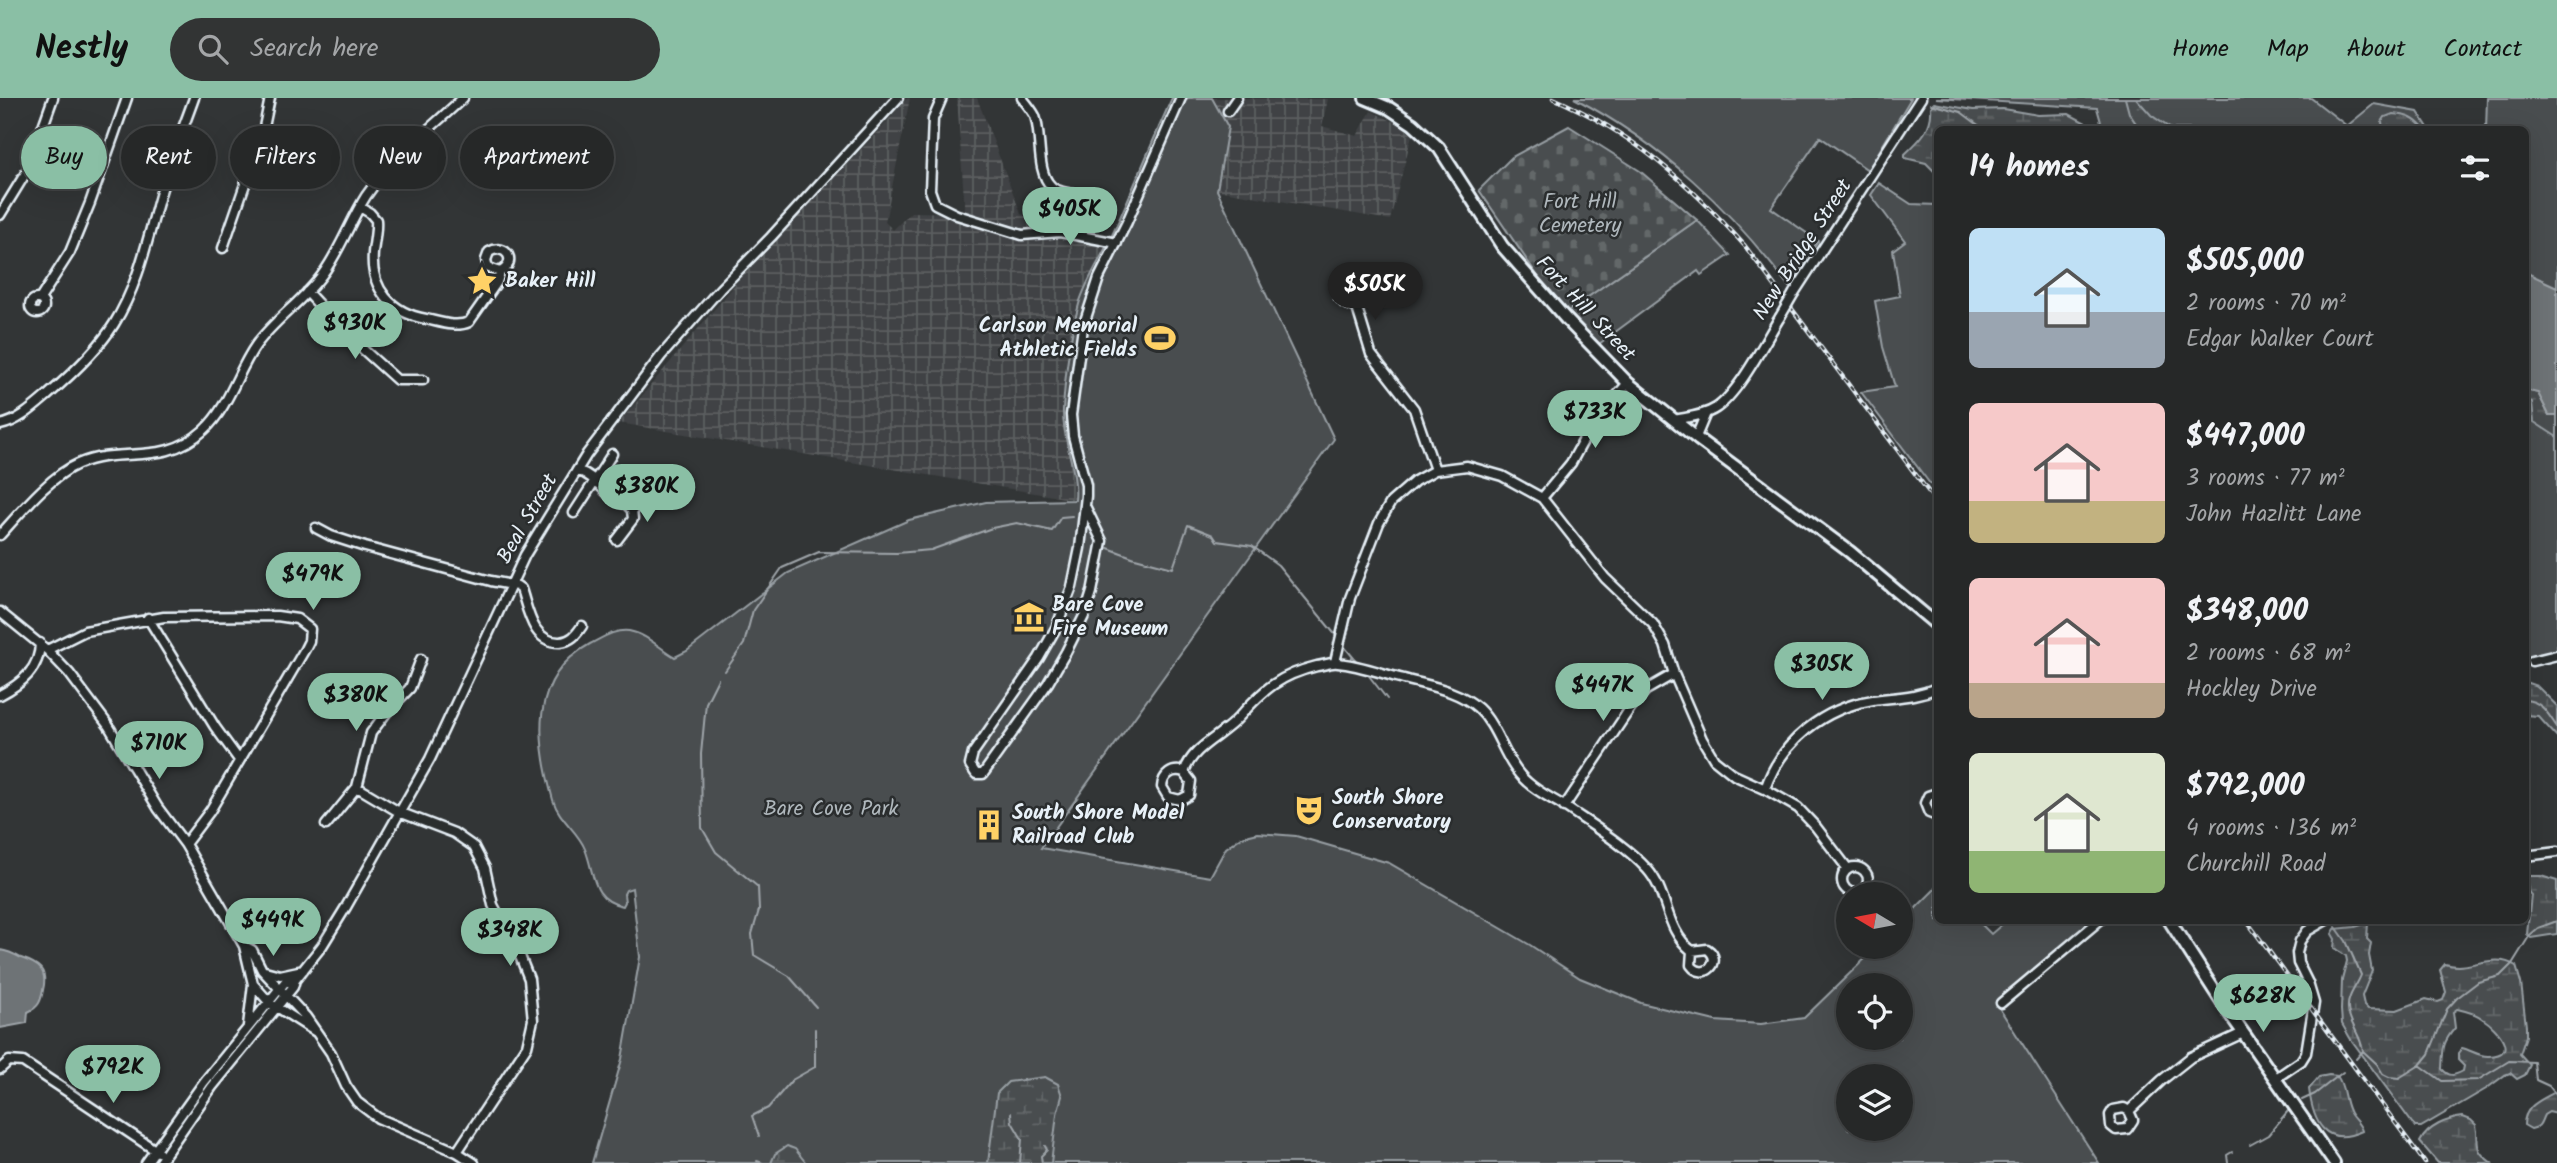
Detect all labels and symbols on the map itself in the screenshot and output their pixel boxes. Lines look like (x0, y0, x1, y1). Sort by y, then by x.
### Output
street label: New Bridge Street (1745, 172, 1862, 327)
park label: Fort Hill Cemetery (1539, 186, 1621, 243)
pin: $405K (1021, 188, 1119, 247)
street label: Fort Hill Street (1527, 248, 1644, 370)
pin: $505K (1326, 262, 1424, 322)
place icon: Baker Hill (465, 264, 499, 298)
place label: Baker Hill (505, 265, 596, 298)
pin: $930K (306, 302, 404, 361)
place label: Carlson Memorial Athletic Fields (979, 310, 1137, 367)
sports icon: Carlson Memorial Athletic Fields (1143, 321, 1177, 355)
pin: $733K (1546, 390, 1644, 450)
pin: $380K (598, 464, 696, 524)
street label: Beal Street (489, 467, 568, 570)
pin: $479K (264, 552, 362, 612)
place label: Bare Cove Fire Museum (1052, 589, 1168, 646)
museum icon: Bare Cove Fire Museum (1012, 600, 1046, 634)
pin: $305K (1773, 642, 1871, 702)
pin: $447K (1554, 664, 1652, 723)
pin: $380K (307, 674, 405, 733)
pin: $710K (110, 722, 208, 781)
place label: South Shore Conservatory (1332, 782, 1451, 839)
park label: Bare Cove Park (764, 793, 899, 826)
theatre icon: South Shore Conservatory (1292, 793, 1326, 827)
place label: South Shore Model Railroad Club (1012, 797, 1185, 854)
building icon: South Shore Model Railroad Club (972, 808, 1006, 842)
north arrow (1836, 882, 1913, 959)
pin: $449K (224, 898, 322, 958)
pin: $348K (461, 908, 559, 968)
pin: $628K (2214, 974, 2312, 1034)
pin: $792K (64, 1046, 162, 1105)

